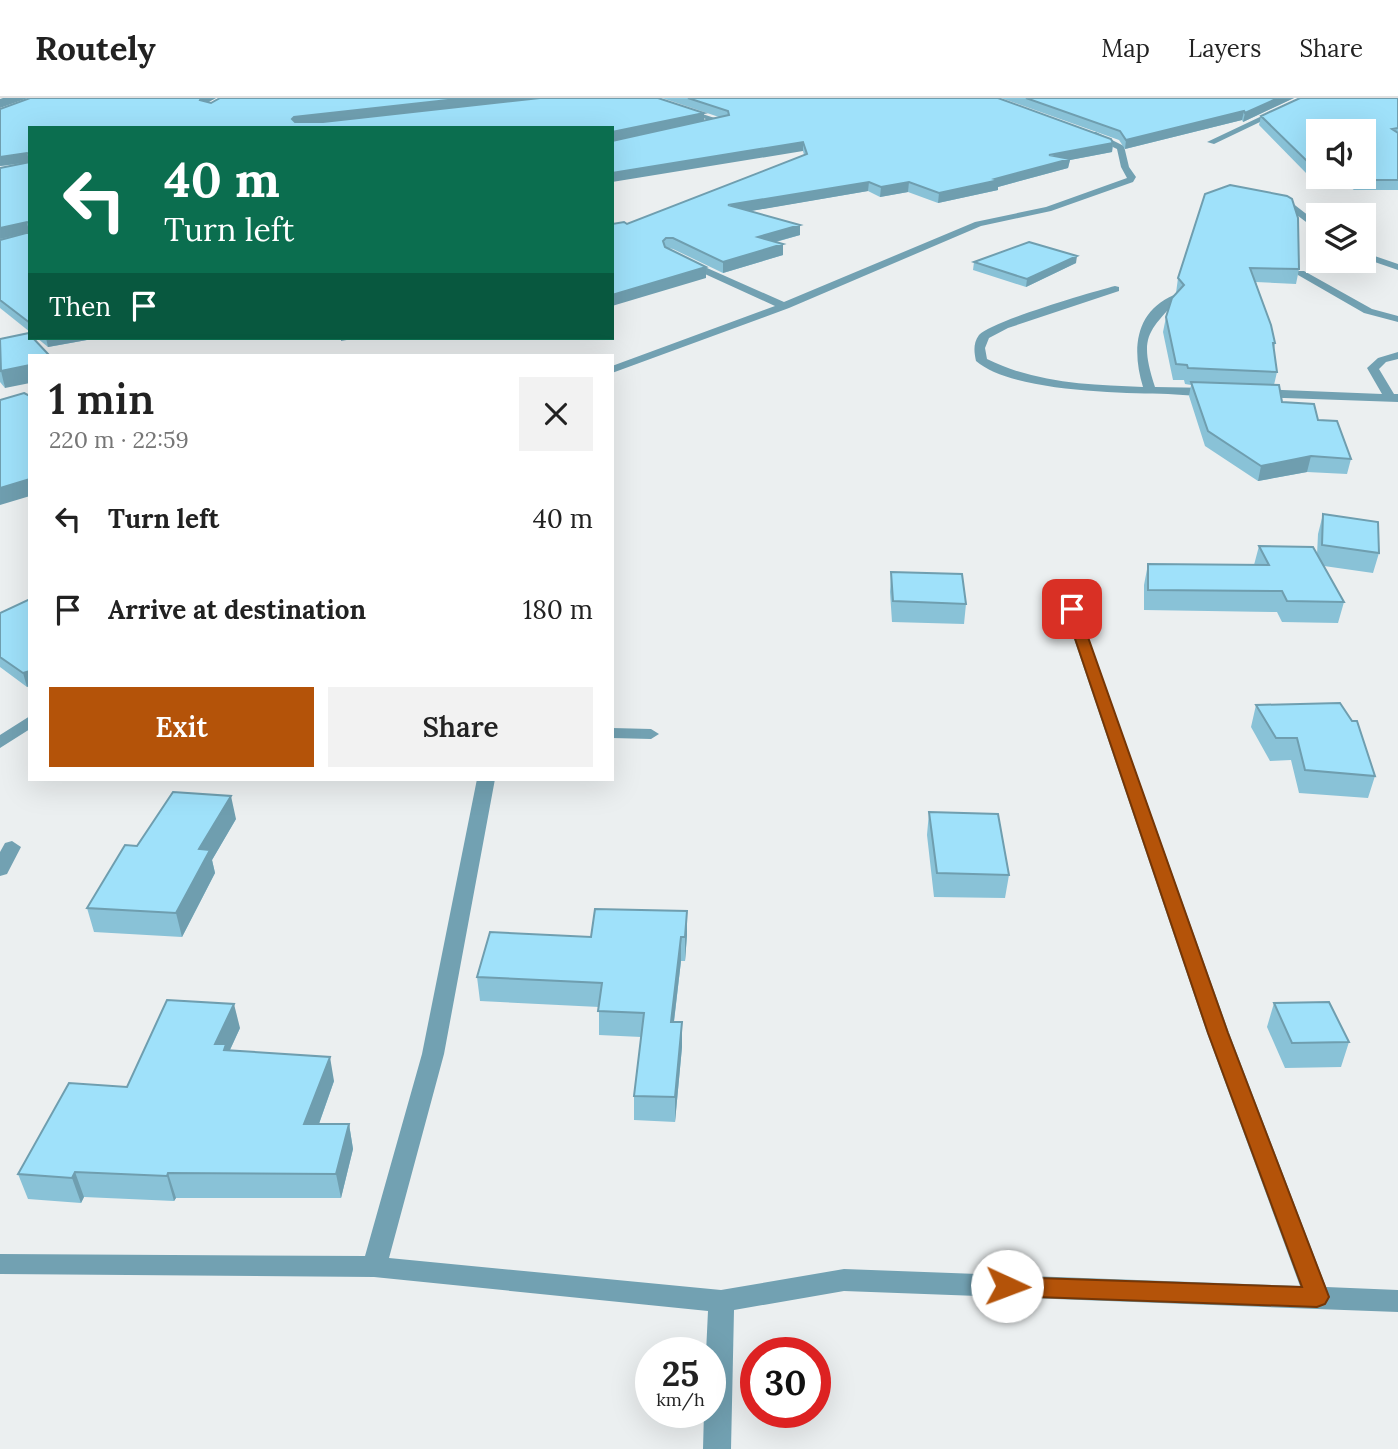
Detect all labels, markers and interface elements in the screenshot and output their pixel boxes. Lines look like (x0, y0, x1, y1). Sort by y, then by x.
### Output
text: Routely (35, 27, 156, 69)
text: Map (1101, 33, 1150, 64)
text: Layers (1188, 33, 1261, 64)
text: Share (1299, 33, 1363, 64)
map controls (1306, 119, 1376, 273)
button: sound (1306, 119, 1376, 189)
text: 40 m (164, 148, 280, 210)
icon: left (49, 154, 140, 245)
button: layers (1306, 203, 1376, 273)
text: Turn left (164, 209, 294, 250)
icon: arrive (125, 287, 163, 325)
text: Then (49, 290, 111, 323)
text: 1 min (49, 372, 154, 426)
button: close (519, 377, 593, 451)
text: 220 m · 22:59 (49, 425, 189, 454)
icon: left (49, 500, 87, 538)
text: Turn left (108, 502, 219, 535)
text: 40 m (533, 502, 593, 535)
pin (1042, 579, 1102, 639)
icon: arrive (1053, 590, 1091, 628)
icon: arrive (49, 591, 87, 629)
text: Arrive at destination (108, 593, 366, 626)
text: 180 m (523, 593, 593, 626)
button: Exit (49, 687, 314, 767)
button: Share (328, 687, 593, 767)
position arrow (970, 1249, 1044, 1323)
speed limit sign: 30 (740, 1337, 831, 1428)
text: 25 (662, 1351, 699, 1396)
text: km/h (656, 1388, 705, 1411)

